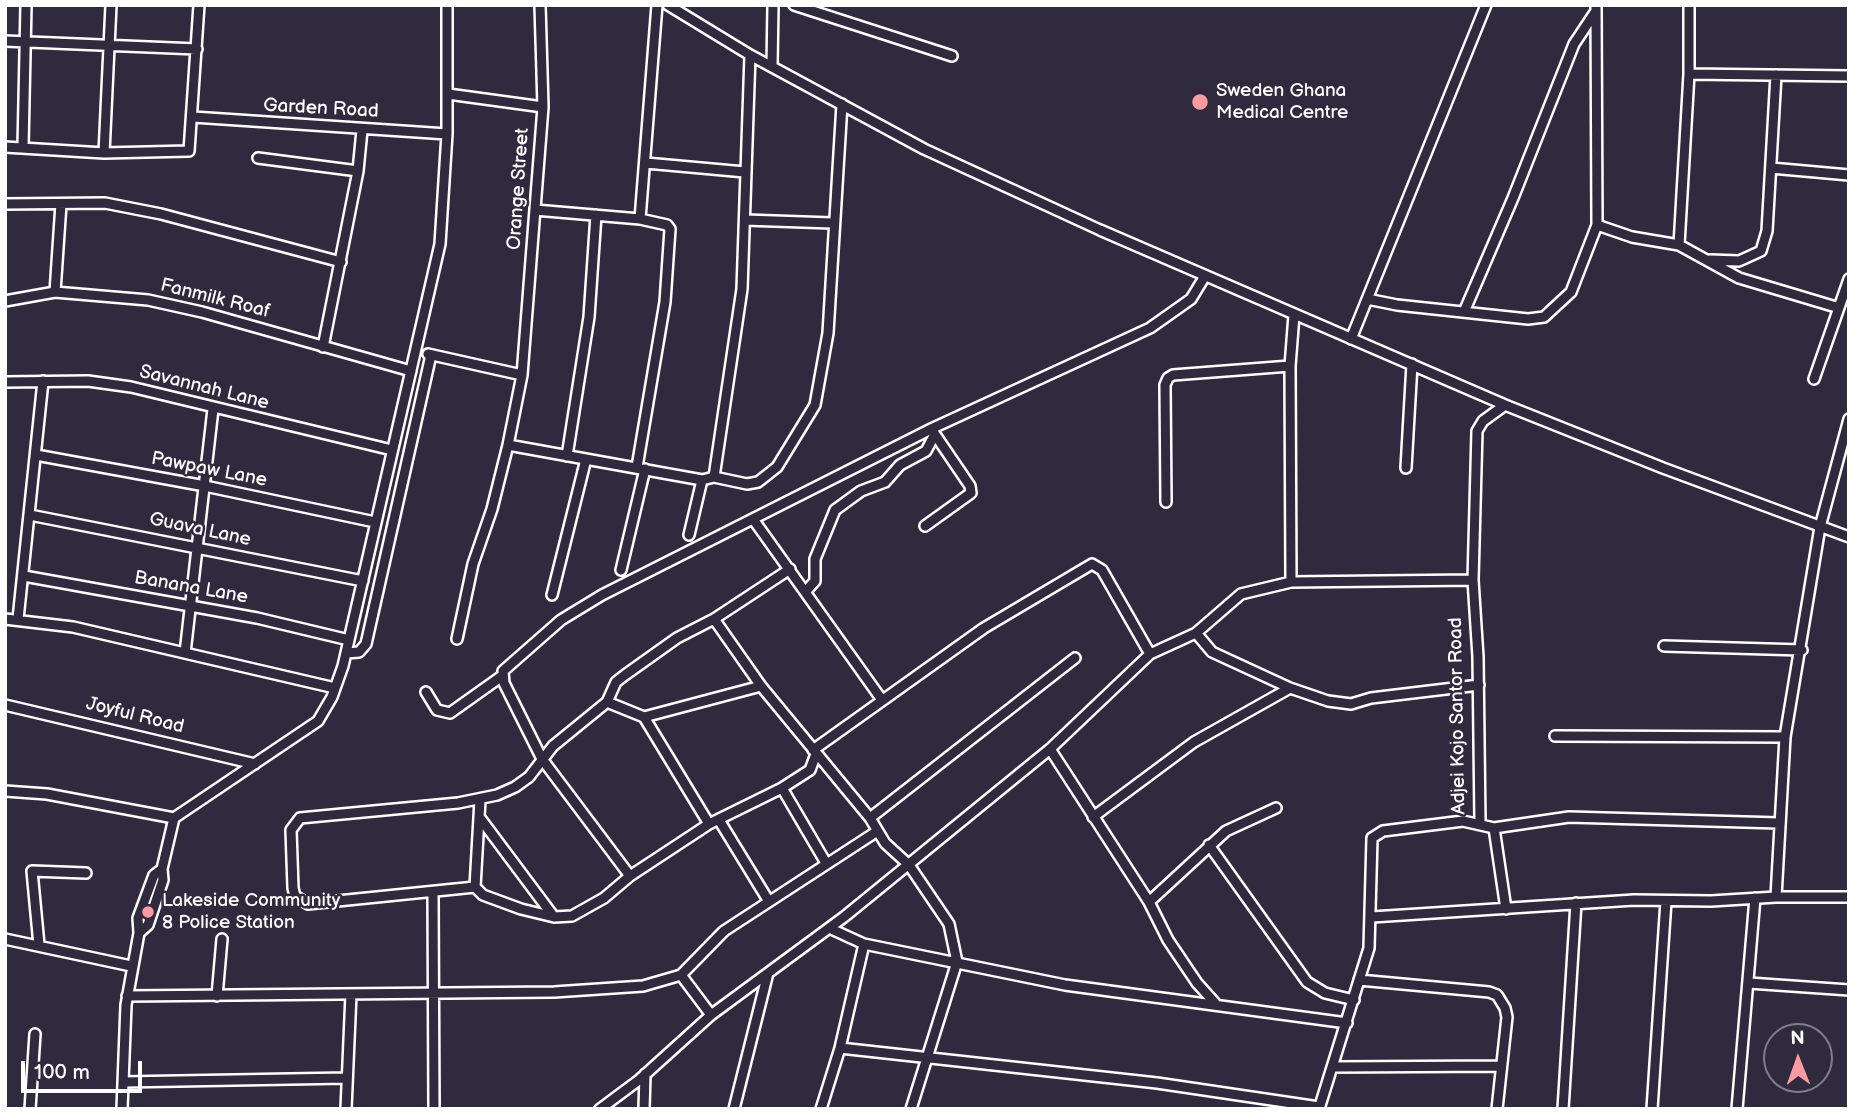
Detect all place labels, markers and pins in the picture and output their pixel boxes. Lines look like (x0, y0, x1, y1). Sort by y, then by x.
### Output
place label: Sweden Ghana Medical Centre (1216, 80, 1348, 124)
marker: Sweden Ghana Medical Centre (1190, 92, 1210, 112)
place label: Lakeside Community 8 Police Station (162, 890, 340, 934)
marker: Lakeside Community 8 Police Station (140, 904, 156, 920)

